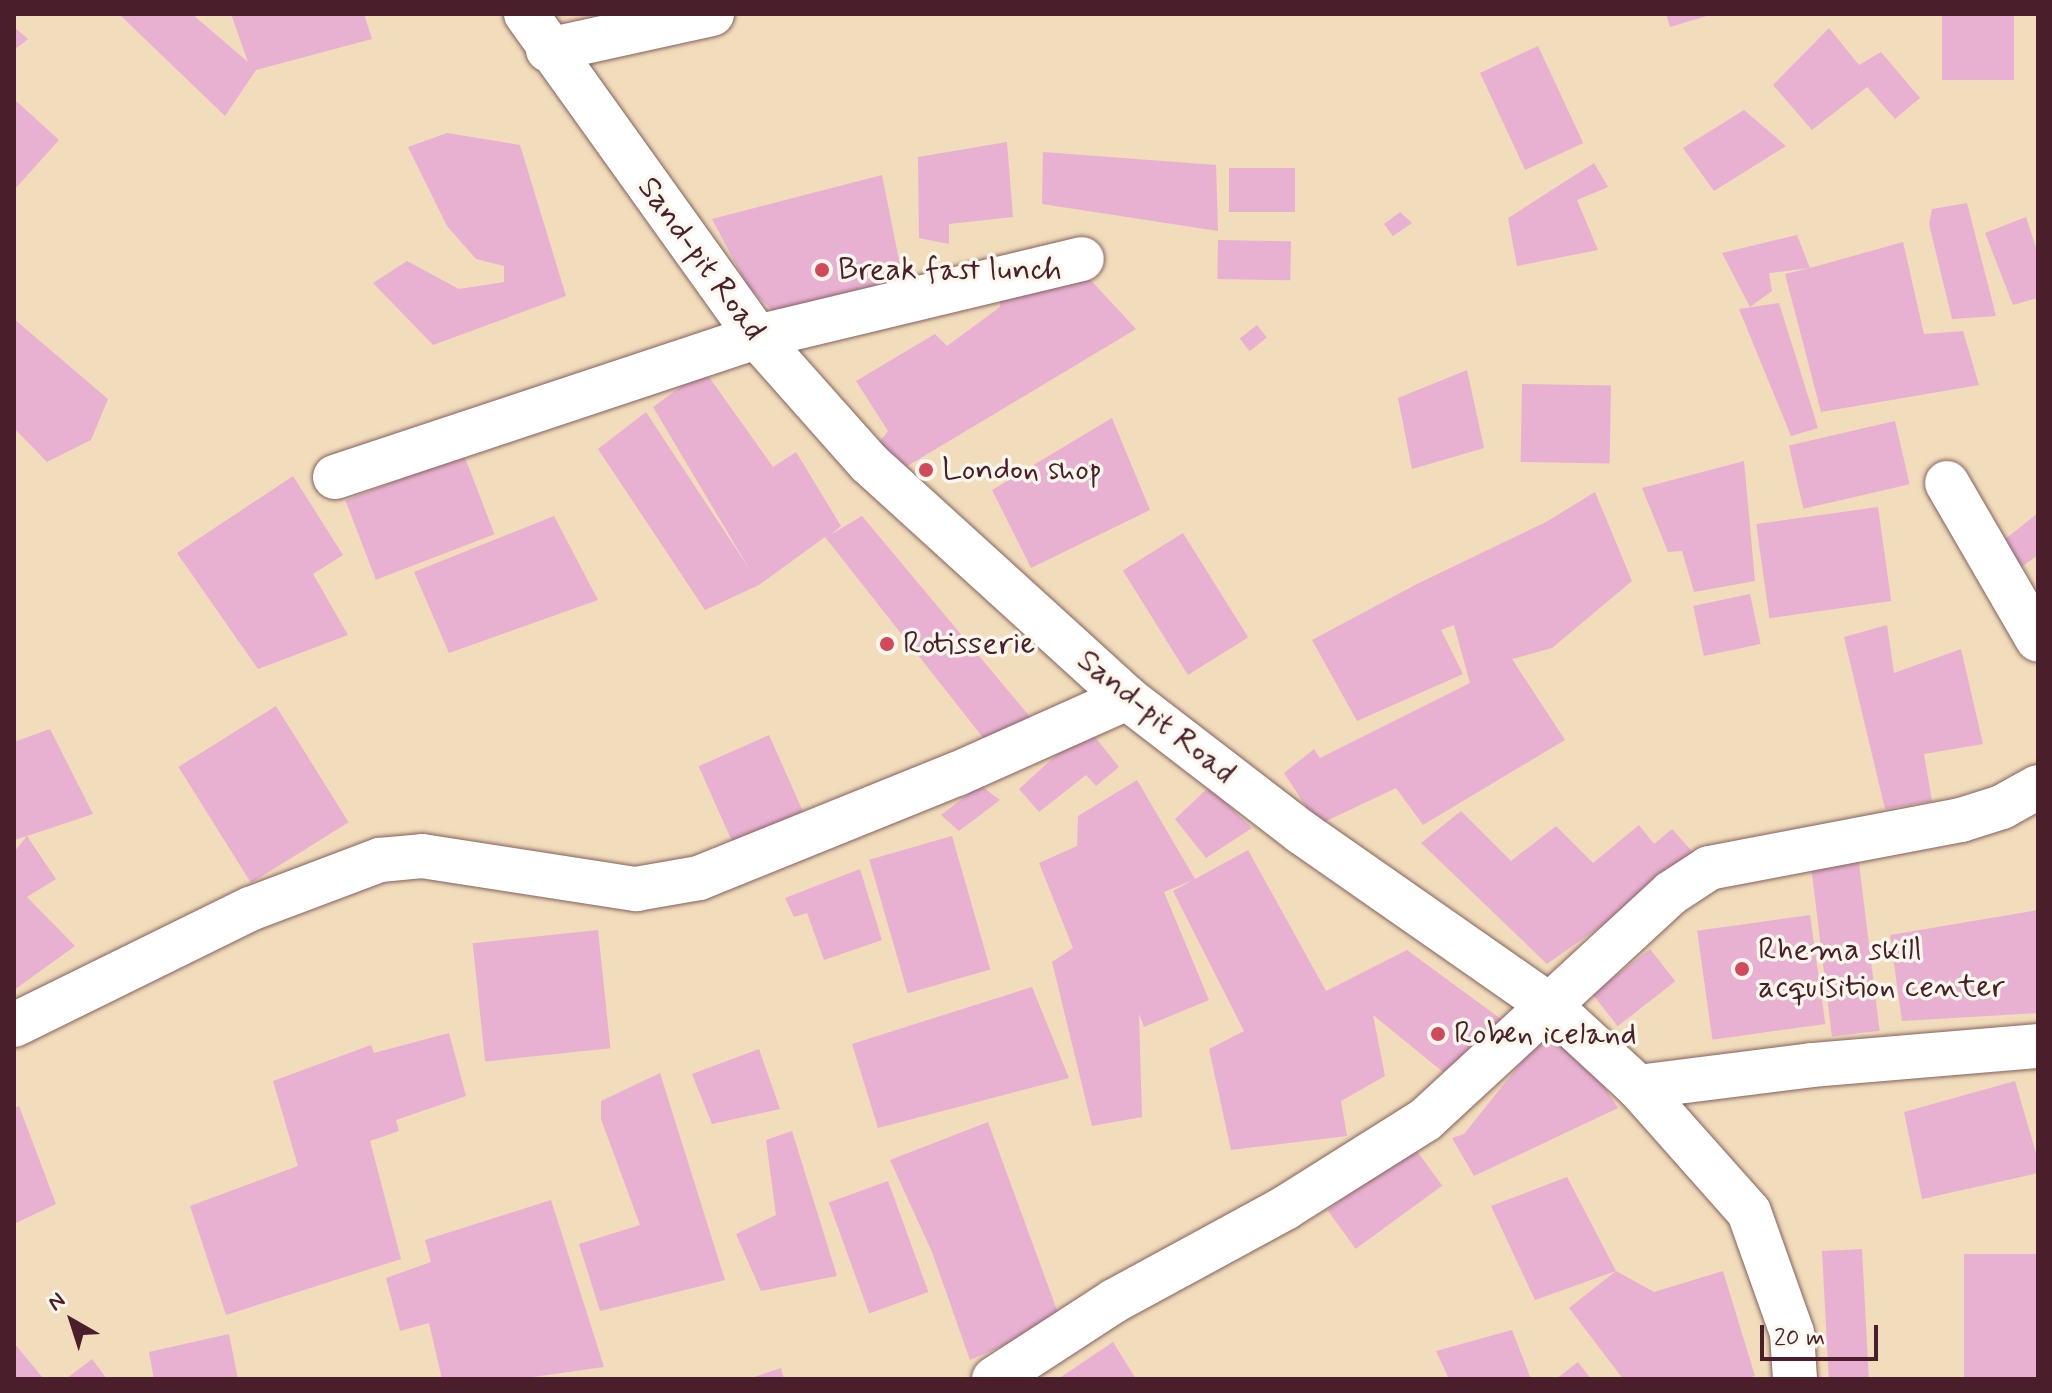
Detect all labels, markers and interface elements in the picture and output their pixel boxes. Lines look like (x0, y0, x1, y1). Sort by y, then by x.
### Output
street label: Sand-pit Road (630, 172, 772, 346)
place label: Break fast lunch (838, 251, 1059, 289)
marker: Break fast lunch (813, 261, 831, 279)
place label: London shop (942, 451, 1101, 489)
marker: London shop (917, 461, 935, 479)
place label: Rotisserie (903, 625, 1035, 663)
marker: Rotisserie (878, 635, 896, 653)
street label: Sand-pit Road (1071, 643, 1241, 791)
place label: Rhema skill acquisition center (1758, 932, 1994, 1007)
marker: Rhema skill acquisition center (1733, 960, 1751, 978)
place label: Roben iceland (1454, 1015, 1643, 1053)
marker: Roben iceland (1429, 1025, 1447, 1043)
north arrow (32, 1281, 112, 1361)
text: N (42, 1287, 71, 1318)
scale bar (1764, 1309, 1882, 1359)
text: 20 m (1774, 1323, 1825, 1354)

